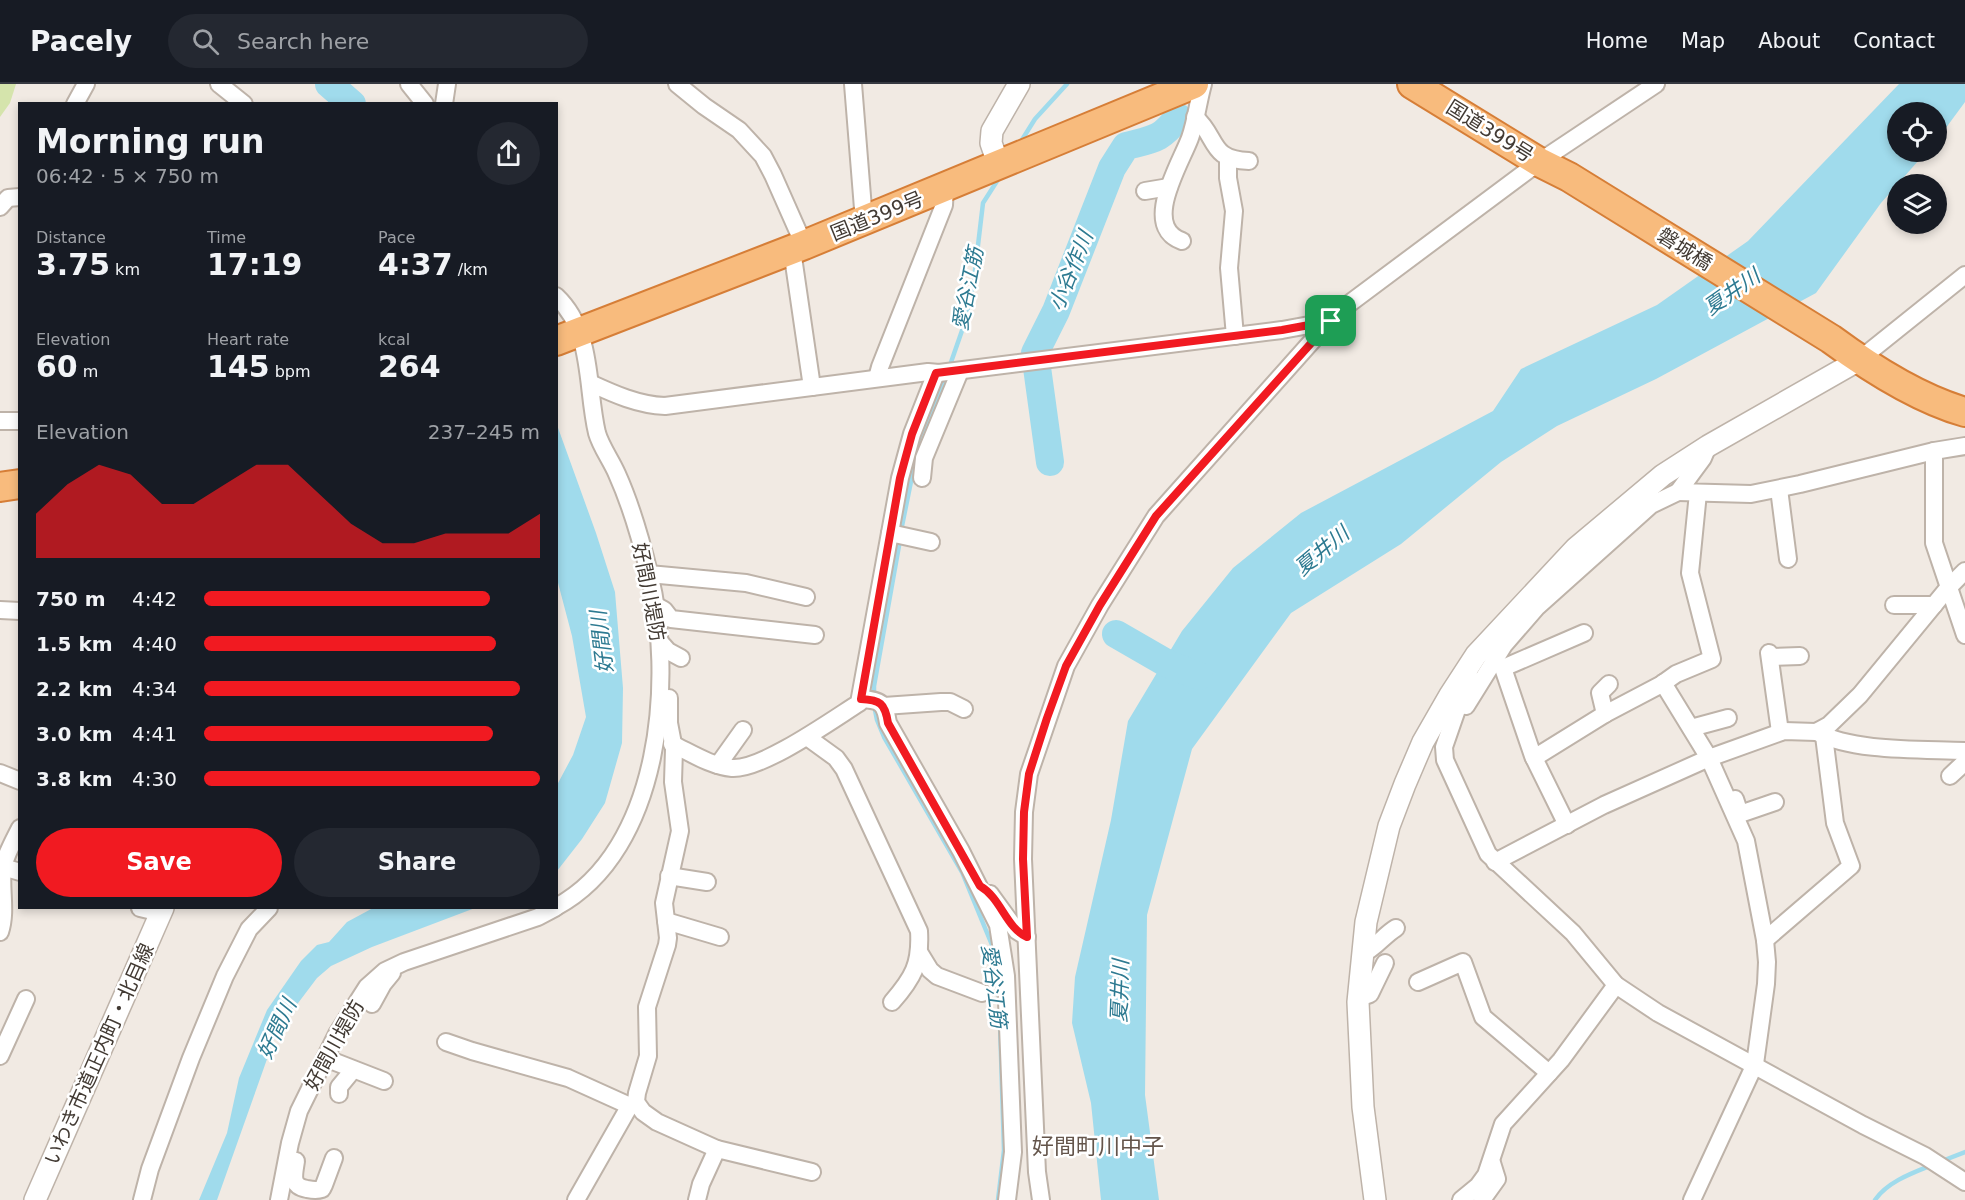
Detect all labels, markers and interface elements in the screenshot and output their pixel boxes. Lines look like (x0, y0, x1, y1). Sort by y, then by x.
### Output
search box (168, 14, 588, 68)
text: Pacely (30, 25, 132, 58)
icon: search (189, 25, 222, 58)
text: Search here (237, 29, 369, 54)
text: Home (1586, 29, 1648, 53)
text: Map (1681, 29, 1725, 53)
text: About (1758, 29, 1820, 53)
text: Contact (1853, 29, 1935, 53)
street label: 国道399号 (1442, 95, 1538, 167)
map controls (1887, 102, 1947, 234)
button: locate (1887, 102, 1947, 162)
text: Morning run (36, 122, 264, 161)
button: share (477, 122, 540, 185)
text: 06:42 · 5 × 750 m (36, 164, 219, 188)
button: layers (1887, 174, 1947, 234)
street label: 国道399号 (827, 186, 927, 246)
street label: 磐城橋 (1653, 223, 1717, 275)
water label: 小谷作川 (1044, 226, 1099, 314)
text: Distance (36, 228, 106, 247)
text: Time (207, 228, 246, 247)
text: Pace (378, 228, 415, 247)
water label: 愛谷江筋 (948, 243, 988, 333)
text: 3.75 (36, 247, 110, 282)
text: 17:19 (207, 247, 303, 282)
text: 4:37 (378, 247, 453, 282)
text: km (110, 260, 140, 279)
text: /km (453, 260, 488, 279)
water label: 夏井川 (1699, 263, 1766, 320)
pin (1305, 295, 1356, 346)
icon: arrive (1314, 304, 1347, 337)
text: Elevation (36, 330, 110, 349)
text: Heart rate (207, 330, 289, 349)
text: kcal (378, 330, 410, 349)
text: 60 (36, 349, 78, 384)
text: 145 (207, 349, 270, 384)
text: 264 (378, 349, 441, 384)
text: m (78, 362, 98, 381)
text: bpm (270, 362, 311, 381)
text: Elevation (36, 420, 129, 444)
text: 237–245 m (428, 420, 540, 444)
water label: 夏井川 (1290, 520, 1355, 580)
street label: 好間川堤防 (628, 541, 670, 643)
text: 750 m (36, 587, 106, 611)
text: 4:42 (132, 587, 177, 611)
water label: 好間川 (586, 607, 618, 675)
text: 1.5 km (36, 632, 113, 656)
text: 4:40 (132, 632, 177, 656)
text: 2.2 km (36, 677, 113, 701)
text: 4:34 (132, 677, 177, 701)
text: 3.0 km (36, 722, 113, 746)
text: 4:41 (132, 722, 177, 746)
text: 3.8 km (36, 767, 113, 791)
text: 4:30 (132, 767, 177, 791)
button: Save (36, 828, 282, 897)
button: Share (294, 828, 540, 897)
street label: いわき市道正内町・北目線 (39, 939, 159, 1169)
water label: 愛谷江筋 (977, 943, 1011, 1032)
water label: 夏井川 (1107, 957, 1133, 1023)
water label: 好間川 (253, 994, 302, 1063)
street label: 好間川堤防 (299, 995, 369, 1095)
district label: 好間町川中子 (1032, 1134, 1164, 1159)

